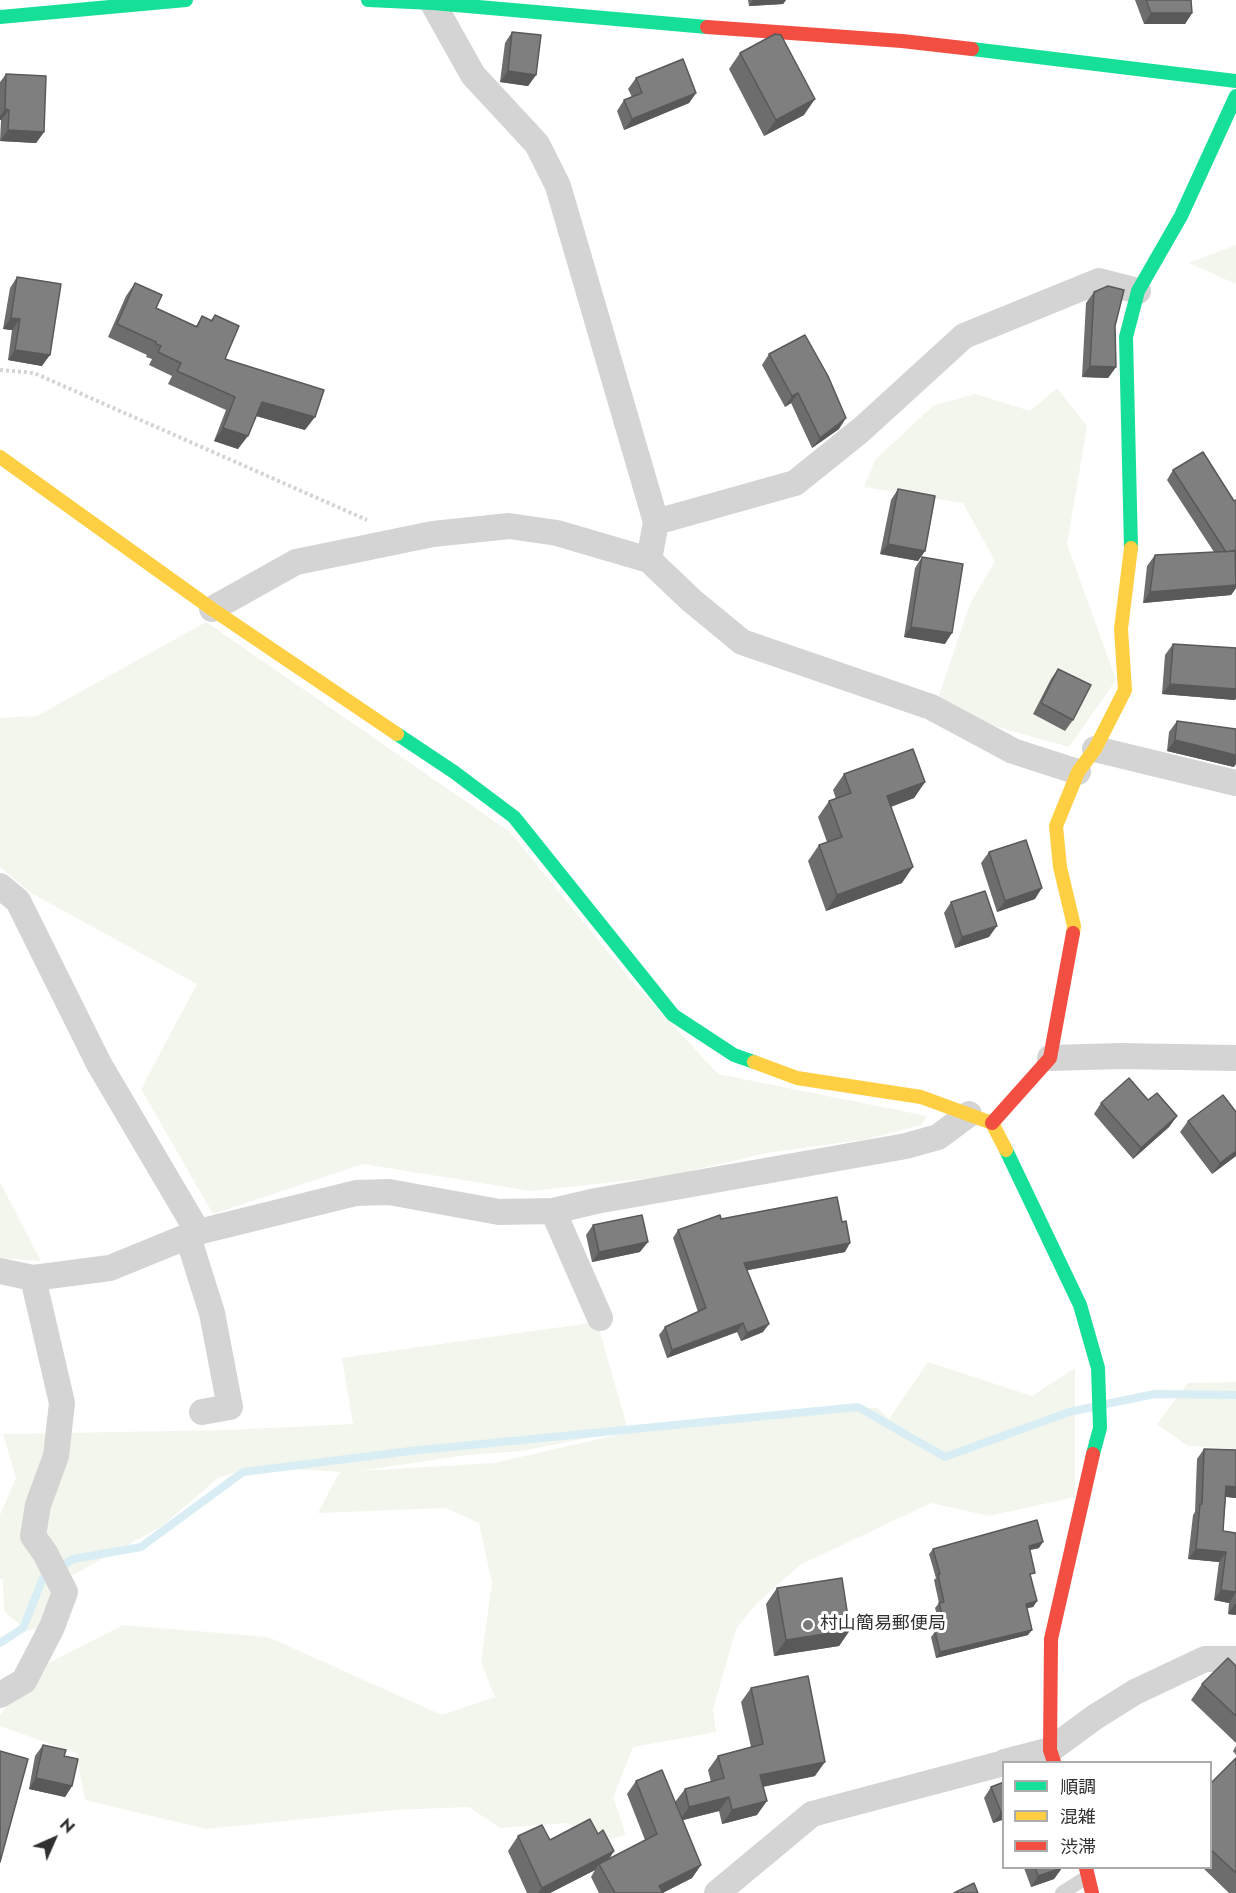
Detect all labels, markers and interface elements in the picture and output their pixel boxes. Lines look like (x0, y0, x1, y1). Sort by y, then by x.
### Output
place label: 村山簡易郵便局 (820, 1614, 946, 1636)
marker: 村山簡易郵便局 (801, 1618, 815, 1632)
legend (1002, 1761, 1212, 1869)
text: 順調 (1060, 1774, 1096, 1800)
text: 混雑 (1060, 1804, 1096, 1830)
north arrow (24, 1809, 84, 1869)
text: N (54, 1813, 80, 1839)
text: 渋滞 (1060, 1834, 1096, 1860)

